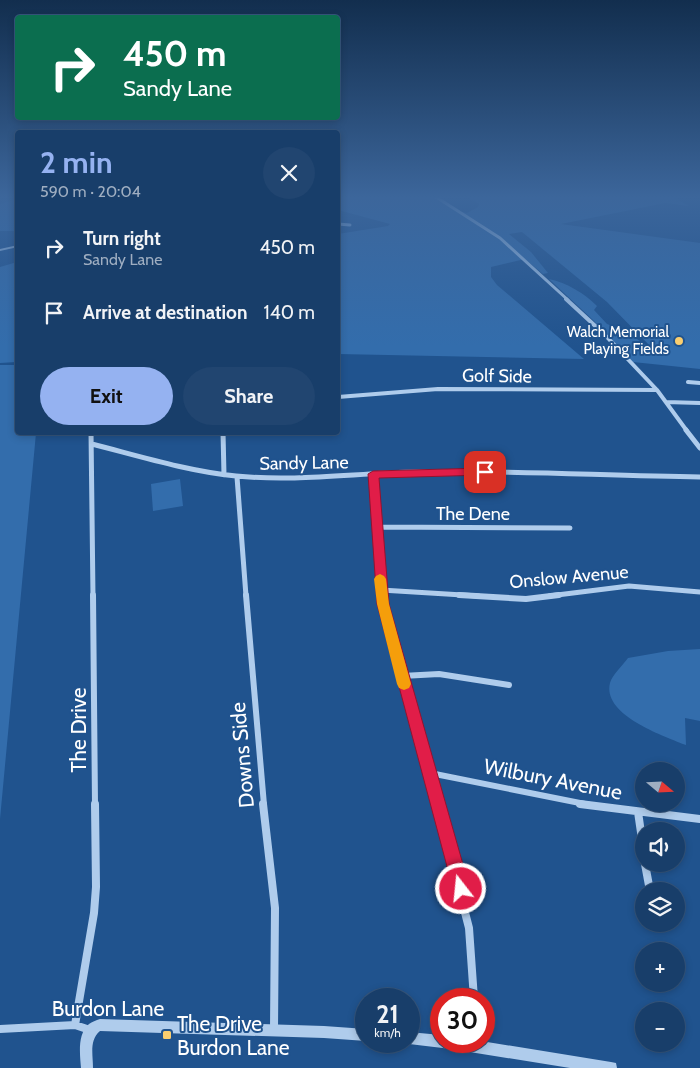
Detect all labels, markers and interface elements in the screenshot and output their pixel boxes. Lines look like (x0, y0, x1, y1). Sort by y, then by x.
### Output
text: 450 m (123, 32, 227, 75)
icon: right (40, 35, 105, 100)
text: Sandy Lane (123, 75, 232, 102)
text: 2 min (40, 144, 112, 181)
button: close (263, 147, 315, 199)
text: 590 m · 20:04 (40, 182, 141, 201)
text: Turn right (83, 227, 161, 250)
icon: right (40, 234, 68, 262)
text: 450 m (260, 236, 315, 259)
text: Sandy Lane (83, 250, 162, 269)
icon: arrive (40, 299, 68, 327)
text: Arrive at destination (83, 301, 247, 324)
text: 140 m (264, 301, 315, 324)
place label: Walch Memorial Playing Fields (567, 323, 669, 358)
marker: Walch Memorial Playing Fields (673, 335, 685, 347)
street label: Golf Side (462, 364, 532, 388)
button: Exit (40, 367, 173, 425)
button: Share (183, 367, 315, 425)
street label: Sandy Lane (259, 451, 349, 475)
pin (464, 451, 506, 493)
icon: arrive (471, 458, 499, 486)
street label: The Dene (436, 503, 510, 525)
street label: Onslow Avenue (509, 561, 629, 593)
street label: The Drive (66, 687, 91, 773)
street label: Downs Side (225, 701, 259, 809)
street label: Wilbury Avenue (482, 753, 625, 805)
north arrow (635, 762, 685, 812)
map controls (635, 762, 685, 1052)
button: sound (635, 822, 685, 872)
position arrow (434, 862, 486, 914)
button: layers (635, 882, 685, 932)
button: + (635, 942, 685, 992)
speed limit sign: 30 (430, 988, 495, 1053)
street label: Burdon Lane (52, 996, 165, 1021)
text: 21 (376, 999, 399, 1029)
button: − (635, 1002, 685, 1052)
place label: The Drive Burdon Lane (177, 1011, 290, 1060)
text: km/h (374, 1025, 401, 1040)
marker: The Drive Burdon Lane (161, 1029, 173, 1041)

